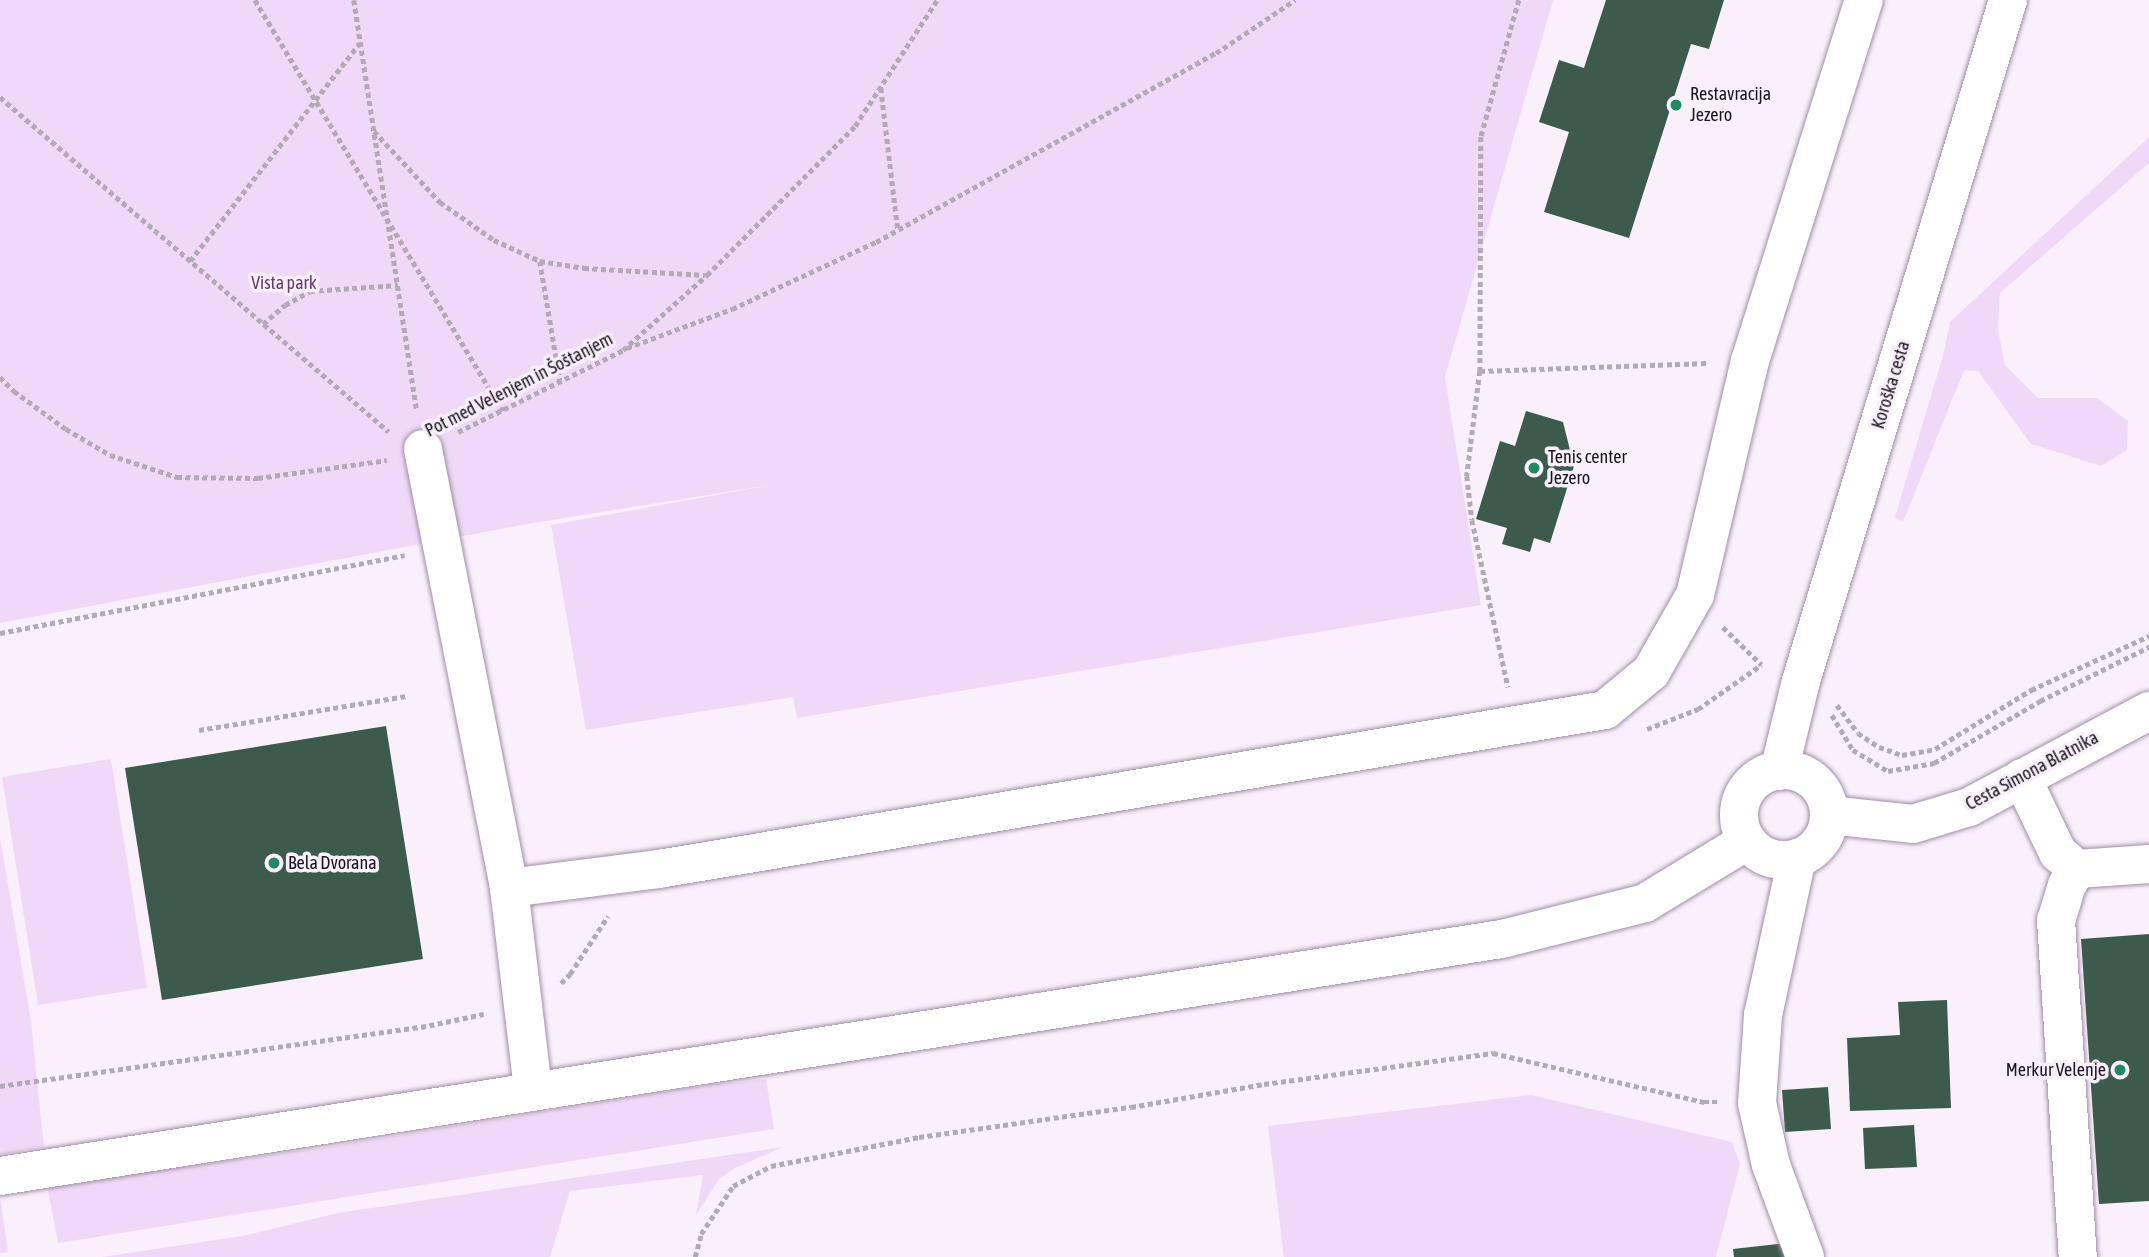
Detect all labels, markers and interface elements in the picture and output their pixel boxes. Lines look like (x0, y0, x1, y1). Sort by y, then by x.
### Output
place label: Restavracija Jezero (1690, 84, 1771, 126)
marker: Restavracija Jezero (1668, 97, 1684, 113)
park label: Vista park (251, 272, 317, 294)
street label: Pot med Velenjem in Šoštanjem (422, 328, 616, 442)
street label: Koroška cesta (1867, 339, 1915, 431)
place label: Tenis center Jezero (1548, 447, 1627, 490)
marker: Tenis center Jezero (1526, 460, 1542, 476)
street label: Cesta Simona Blatnika (1962, 727, 2102, 815)
place label: Bela Dvorana (288, 852, 377, 874)
marker: Bela Dvorana (266, 855, 282, 871)
place label: Merkur Velenje (2006, 1059, 2106, 1081)
marker: Merkur Velenje (2112, 1062, 2128, 1078)

